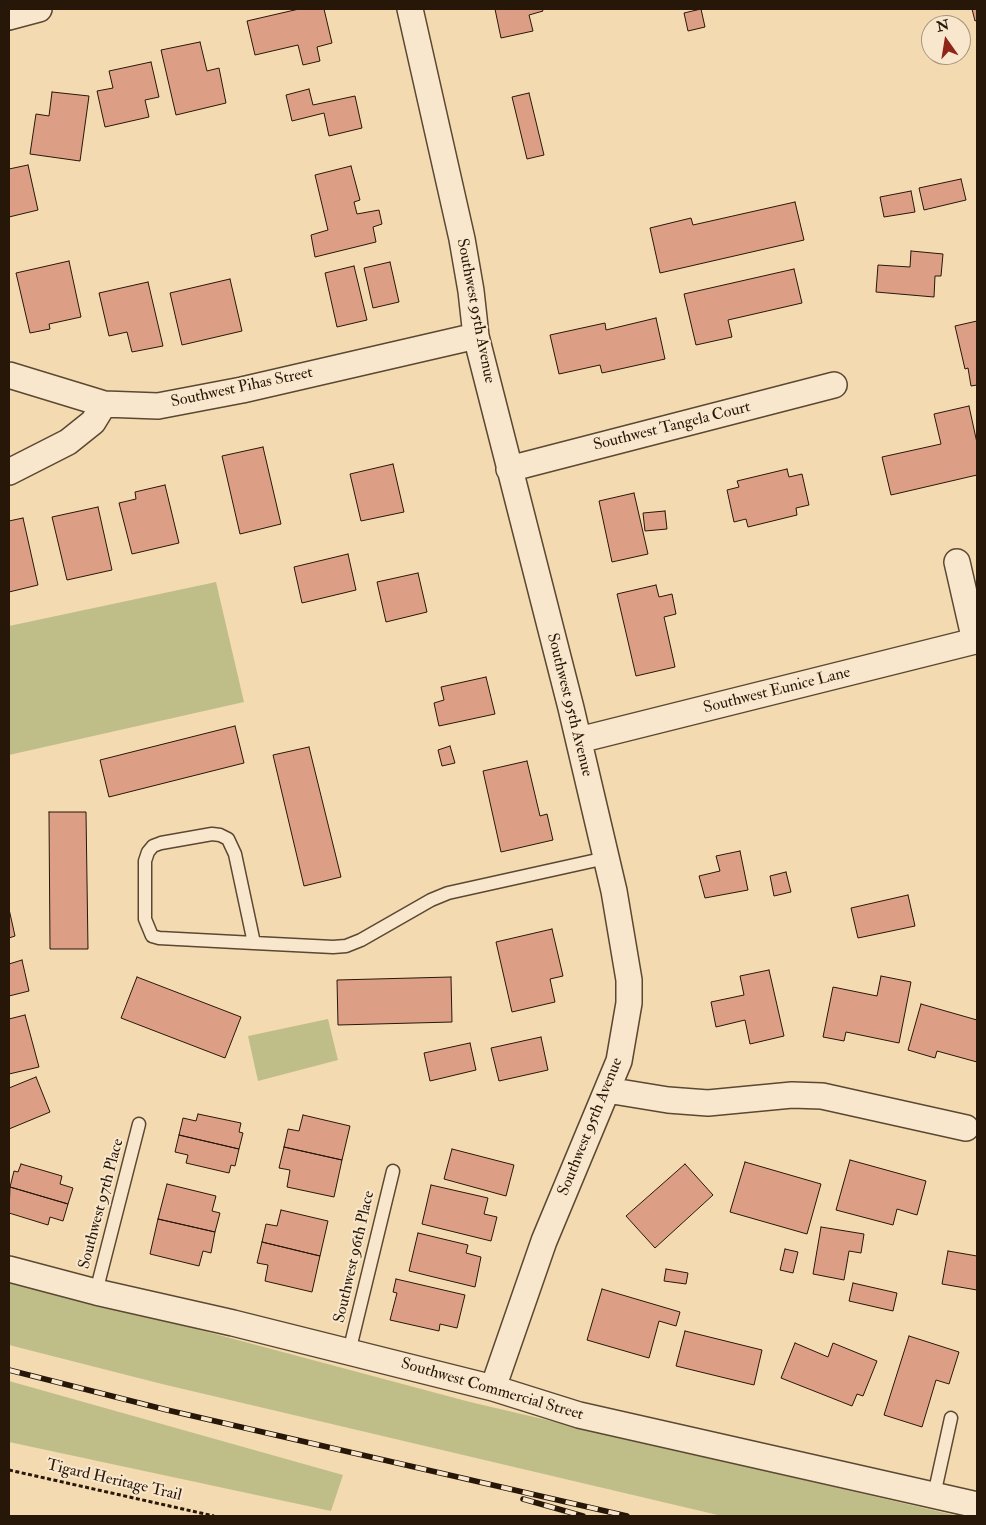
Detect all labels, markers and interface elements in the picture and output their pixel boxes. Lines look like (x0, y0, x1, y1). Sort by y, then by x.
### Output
north arrow (921, 15, 971, 65)
text: N (935, 16, 951, 36)
street label: Southwest 95th Avenue (452, 237, 498, 385)
street label: Southwest Pihas Street (169, 364, 315, 412)
street label: Southwest Tangela Court (592, 398, 752, 456)
street label: Southwest 95th Avenue (542, 631, 596, 779)
street label: Southwest Eunice Lane (702, 663, 852, 719)
street label: Southwest 95th Avenue (555, 1055, 627, 1199)
street label: Southwest 97th Place (75, 1137, 129, 1271)
street label: Southwest 96th Place (330, 1189, 380, 1325)
street label: Southwest Commercial Street (399, 1355, 585, 1425)
street label: Tigard Heritage Trail (45, 1456, 183, 1506)

